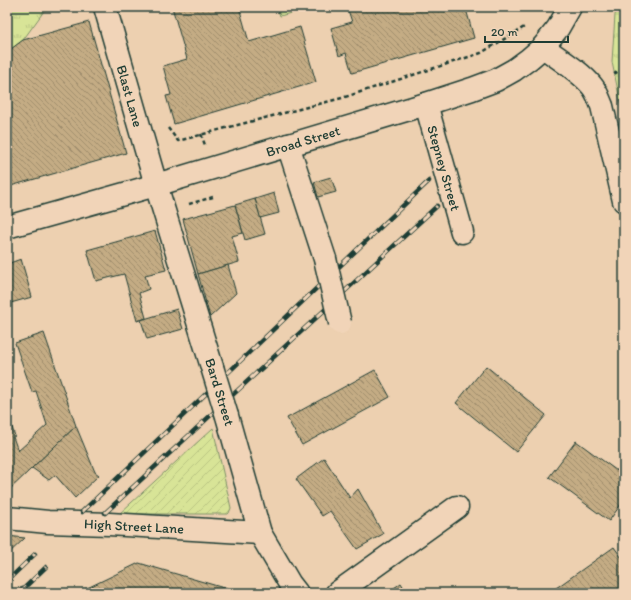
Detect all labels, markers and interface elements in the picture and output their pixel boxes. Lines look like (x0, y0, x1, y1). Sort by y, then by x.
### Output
scale bar (485, 18, 568, 44)
text: 20 m (491, 25, 518, 39)
street label: Blast Lane (113, 63, 147, 129)
street label: Broad Street (264, 122, 342, 161)
street label: Stepney Street (423, 123, 464, 213)
street label: Bard Street (201, 356, 238, 428)
street label: High Street Lane (84, 515, 185, 538)

